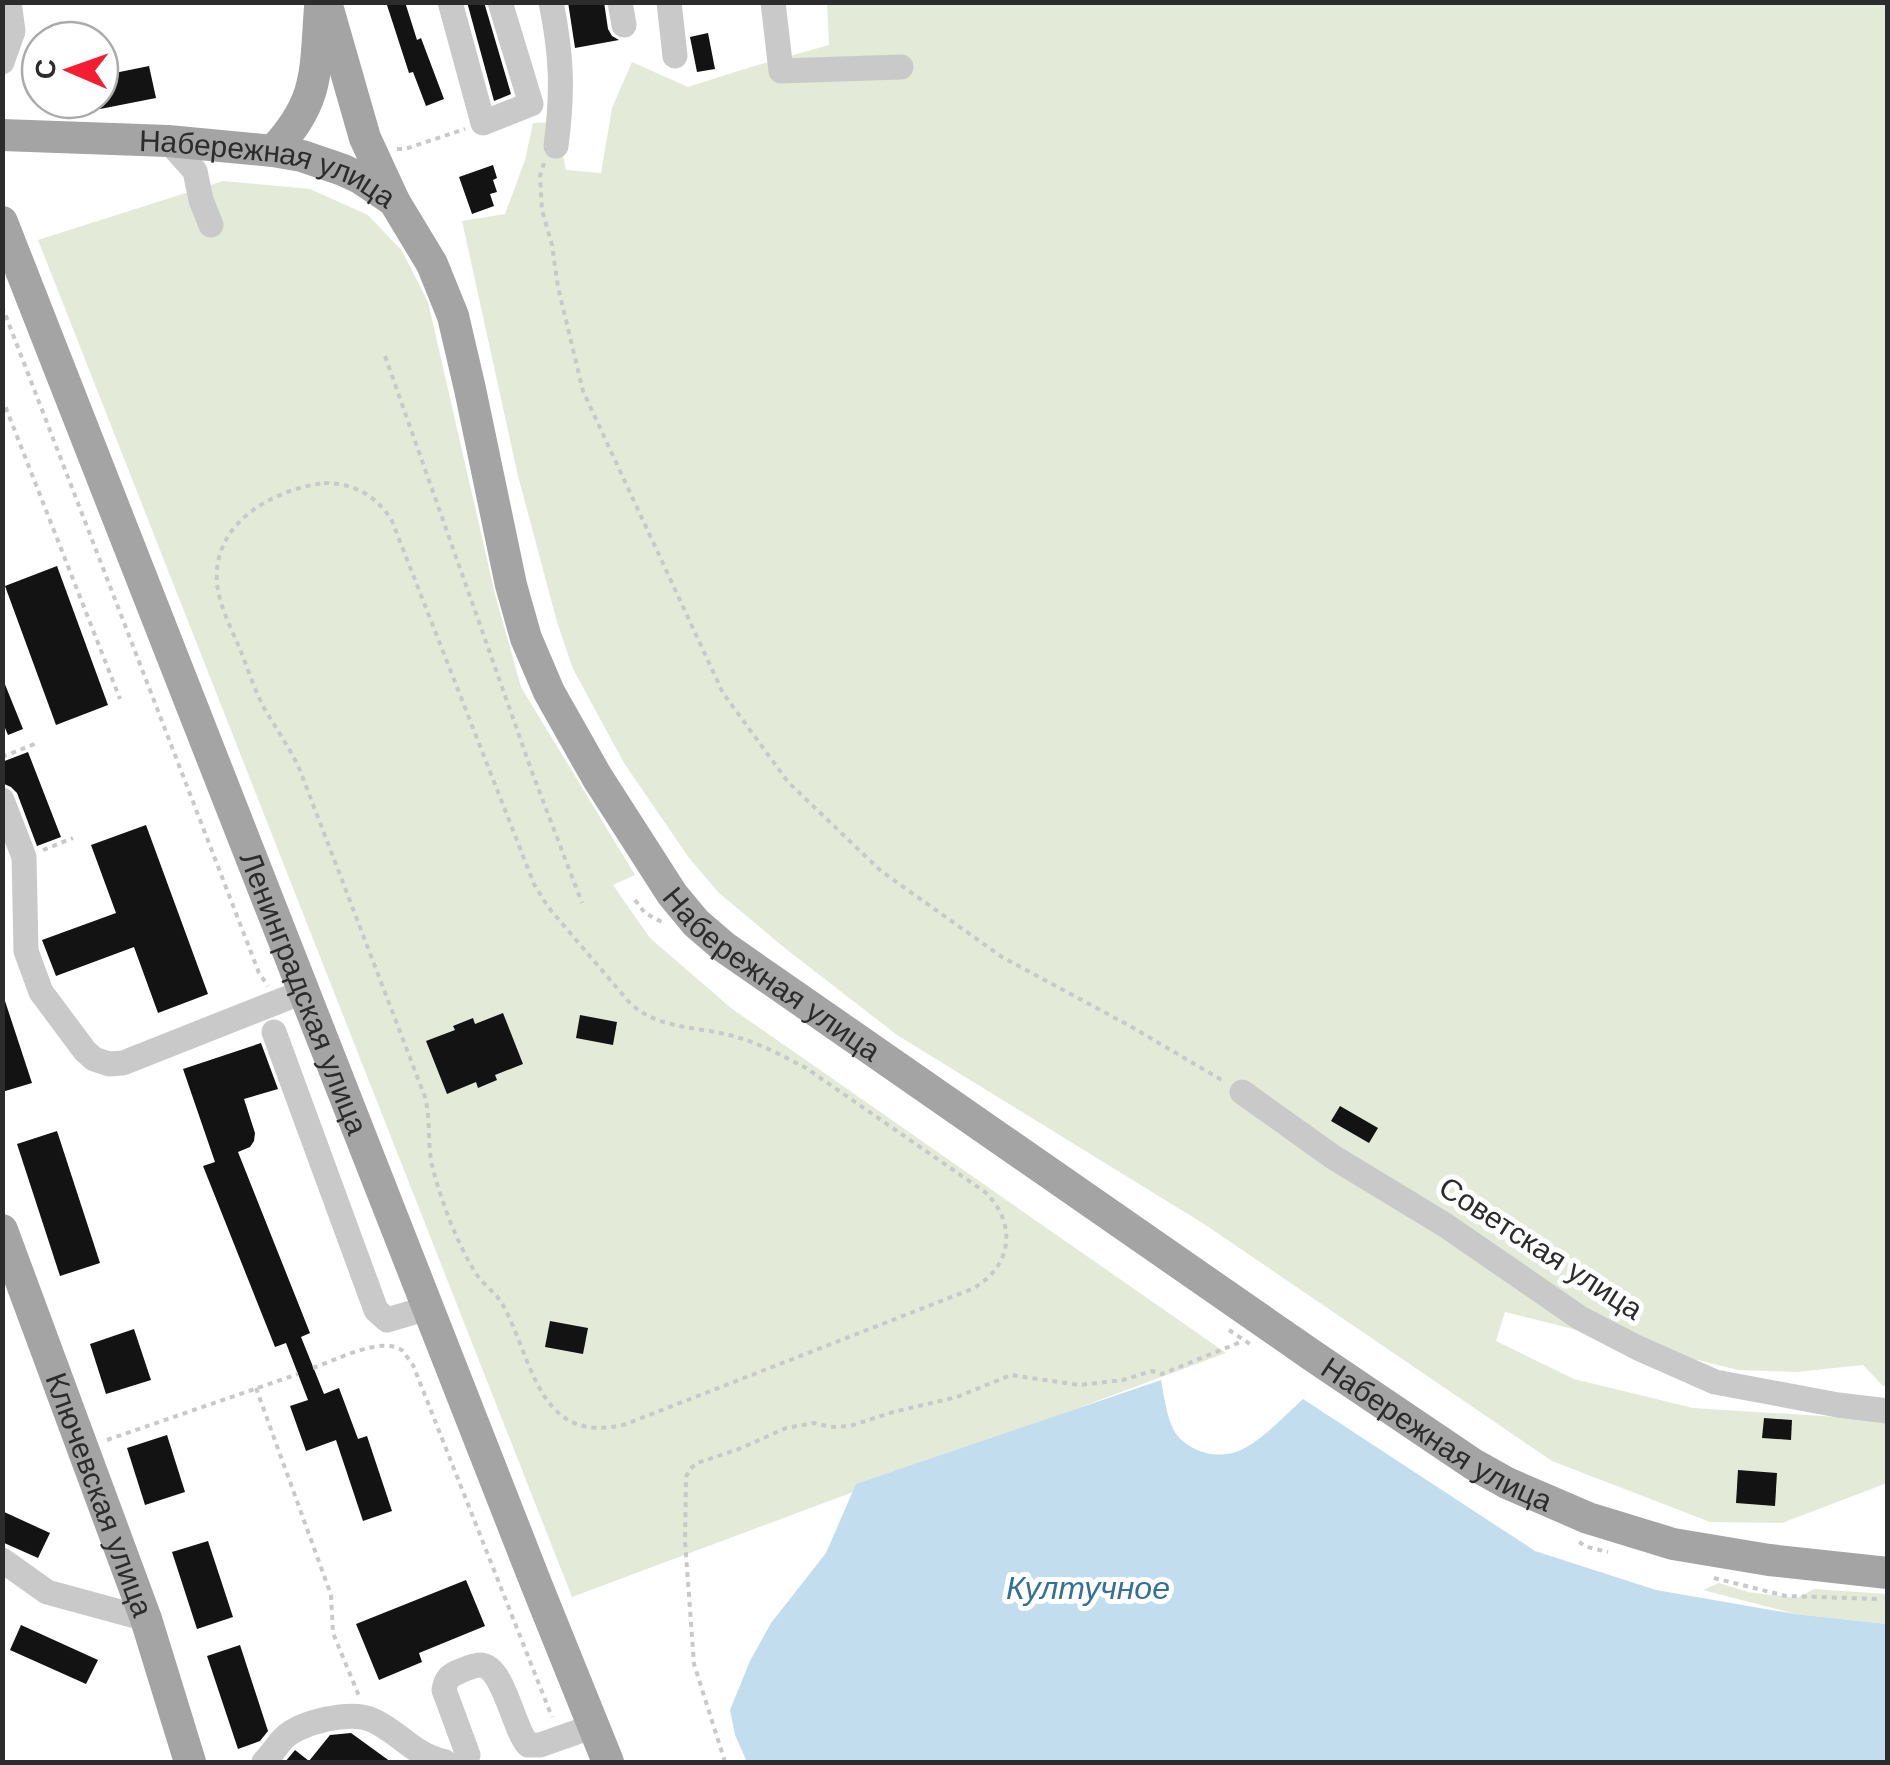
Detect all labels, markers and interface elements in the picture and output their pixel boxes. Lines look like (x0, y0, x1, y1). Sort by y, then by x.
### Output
north arrow (20, 20, 120, 120)
text: С (30, 58, 61, 80)
street label: Набережная улица (139, 123, 402, 214)
street label: Ленинградская улица (234, 847, 375, 1139)
street label: Набережная улица (657, 880, 887, 1067)
street label: Советская улица (1433, 1170, 1649, 1326)
street label: Набережная улица (1316, 1350, 1558, 1517)
street label: Ключевская улица (40, 1368, 160, 1621)
water label: Култучное (1006, 1570, 1170, 1606)

